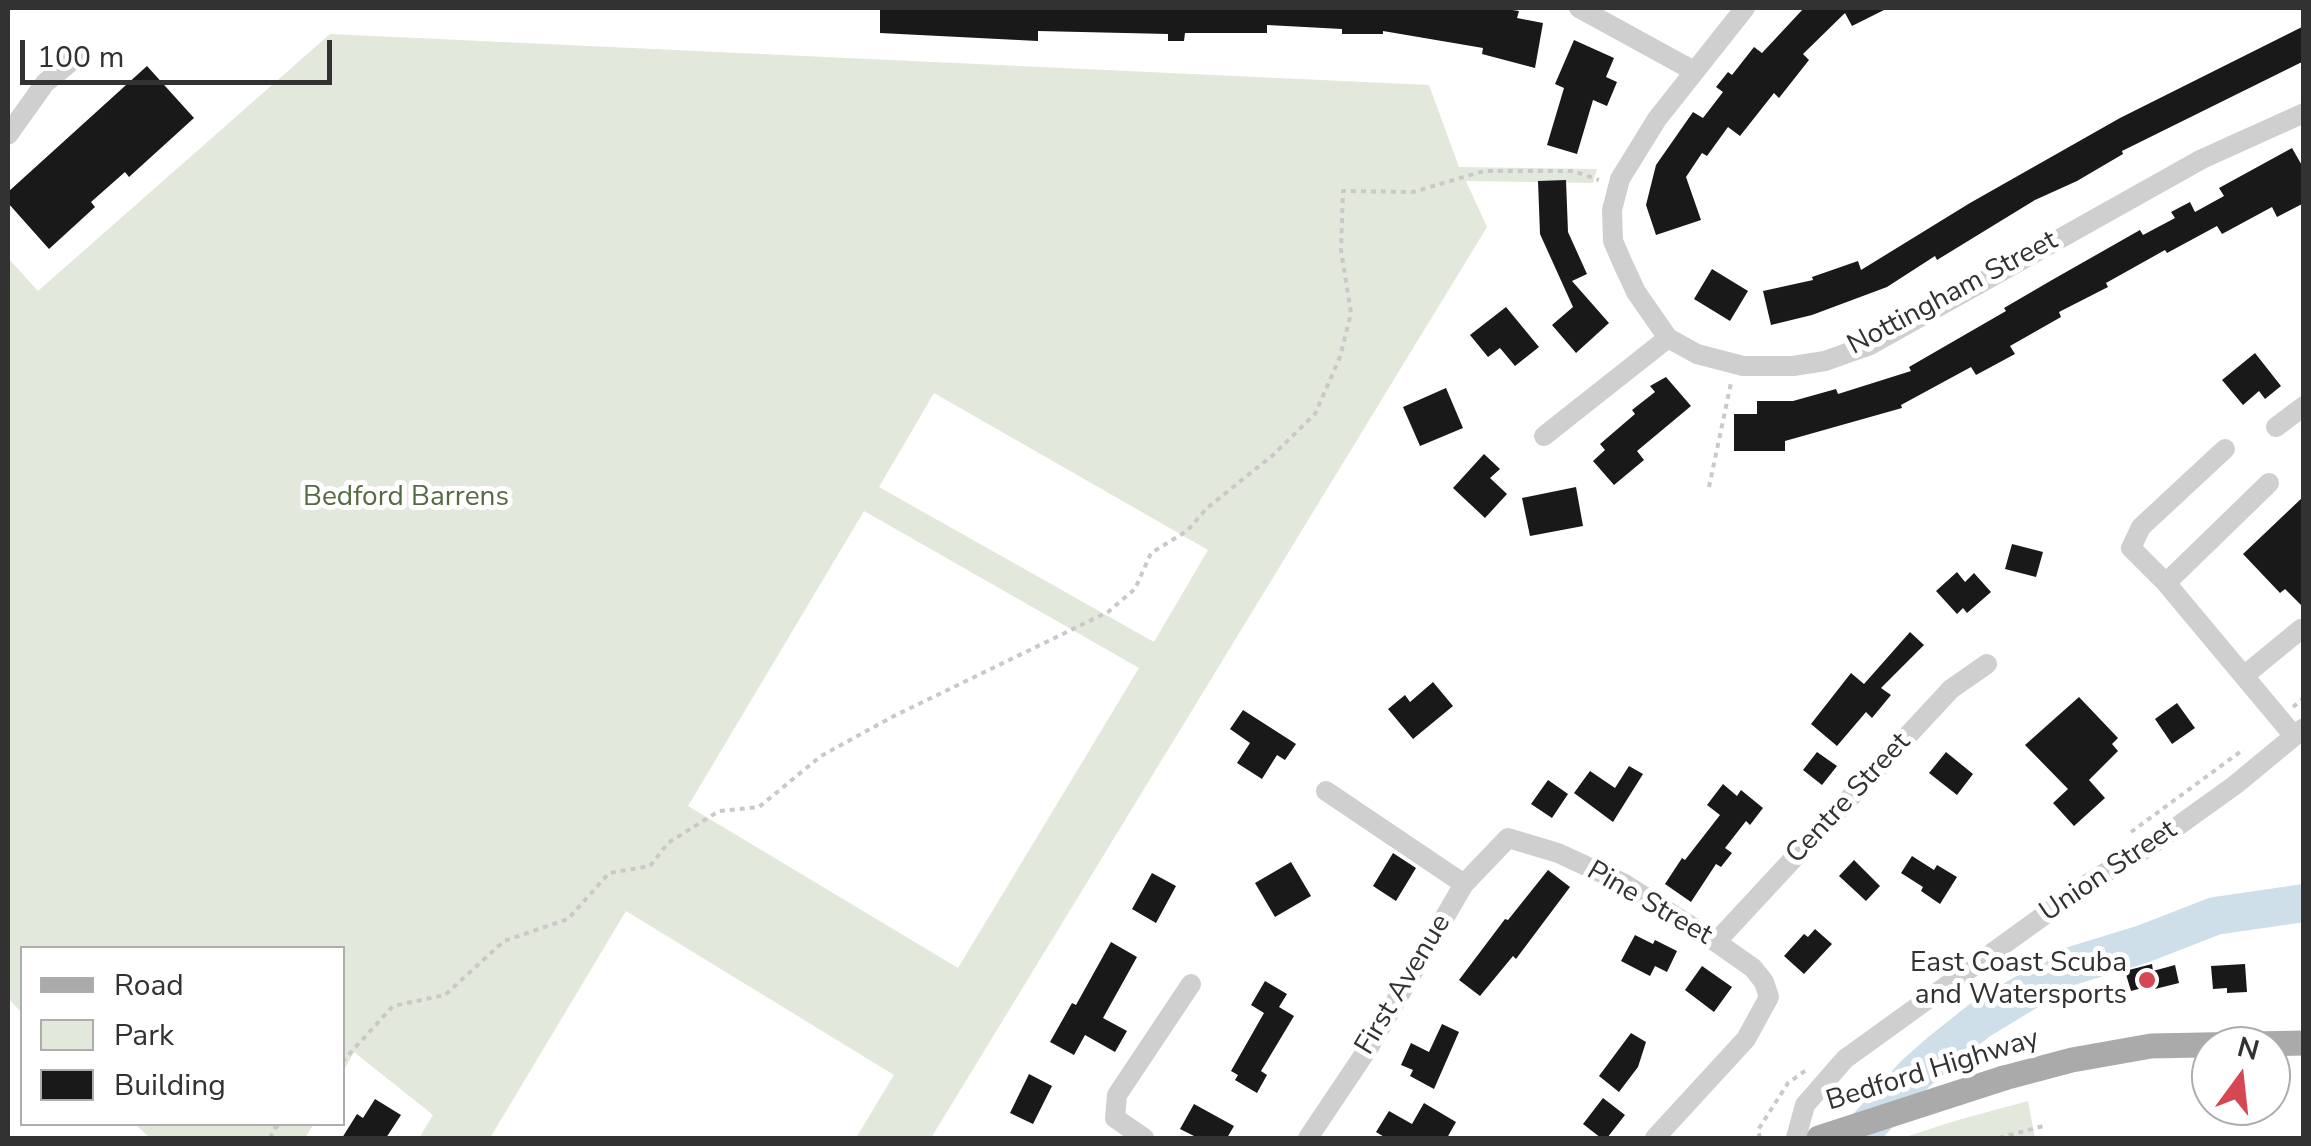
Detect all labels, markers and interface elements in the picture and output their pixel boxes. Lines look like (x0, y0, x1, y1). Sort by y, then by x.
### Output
scale bar (25, 20, 338, 82)
text: 100 m (37, 37, 124, 78)
street label: Nottingham Street (1842, 225, 2064, 363)
park label: Bedford Barrens (303, 481, 509, 515)
street label: Centre Street (1780, 727, 1918, 871)
street label: Union Street (2034, 814, 2184, 930)
street label: Pine Street (1581, 855, 1717, 953)
street label: First Avenue (1349, 909, 1459, 1061)
legend (20, 946, 345, 1126)
place label: East Coast Scuba and Watersports (1910, 947, 2127, 1013)
text: Road (114, 965, 184, 1006)
marker: East Coast Scuba and Watersports (2136, 969, 2158, 991)
text: Park (114, 1015, 174, 1056)
street label: Bedford Highway (1823, 1023, 2043, 1119)
north arrow (2191, 1026, 2291, 1126)
text: N (2233, 1028, 2263, 1070)
text: Building (114, 1065, 226, 1106)

